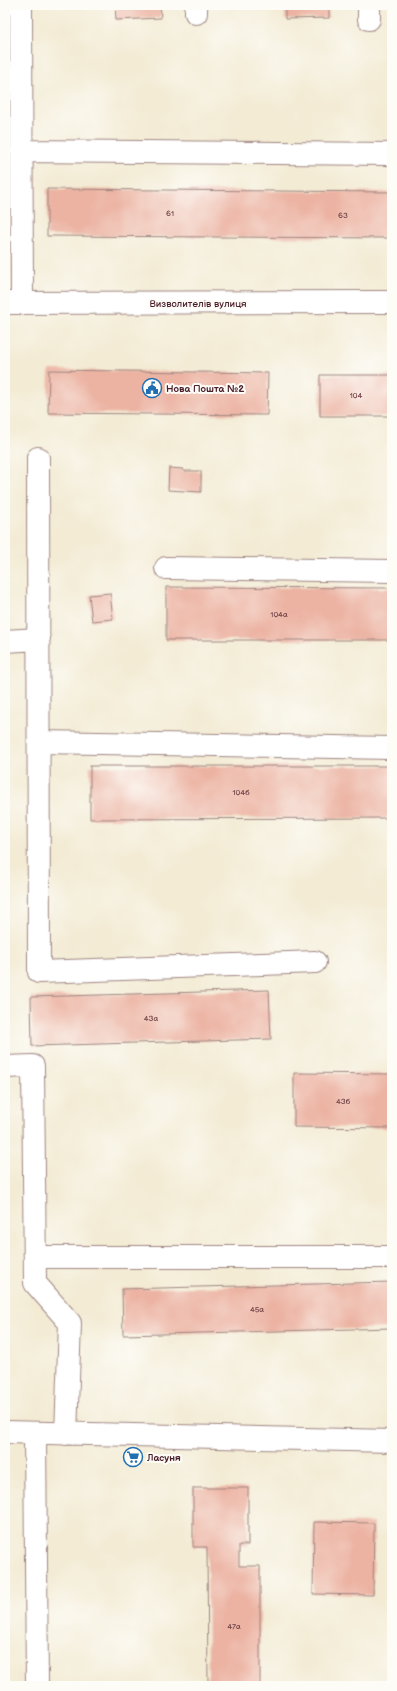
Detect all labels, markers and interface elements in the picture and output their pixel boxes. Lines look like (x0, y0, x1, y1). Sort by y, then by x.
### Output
house number: 61 (166, 209, 174, 218)
house number: 63 (338, 211, 348, 220)
street label: Визволителів вулиця (149, 298, 247, 310)
public building icon: Нова Пошта №2 (141, 377, 163, 399)
place label: Нова Пошта №2 (166, 383, 244, 395)
house number: 104 (350, 391, 362, 400)
house number: 104а (270, 610, 288, 619)
house number: 104б (232, 788, 250, 797)
house number: 43а (144, 1014, 159, 1023)
house number: 43б (336, 1097, 351, 1106)
house number: 45а (250, 1305, 264, 1314)
supermarket icon: Ласуня (122, 1446, 144, 1468)
place label: Ласуня (146, 1452, 181, 1464)
house number: 47а (227, 1622, 241, 1631)

